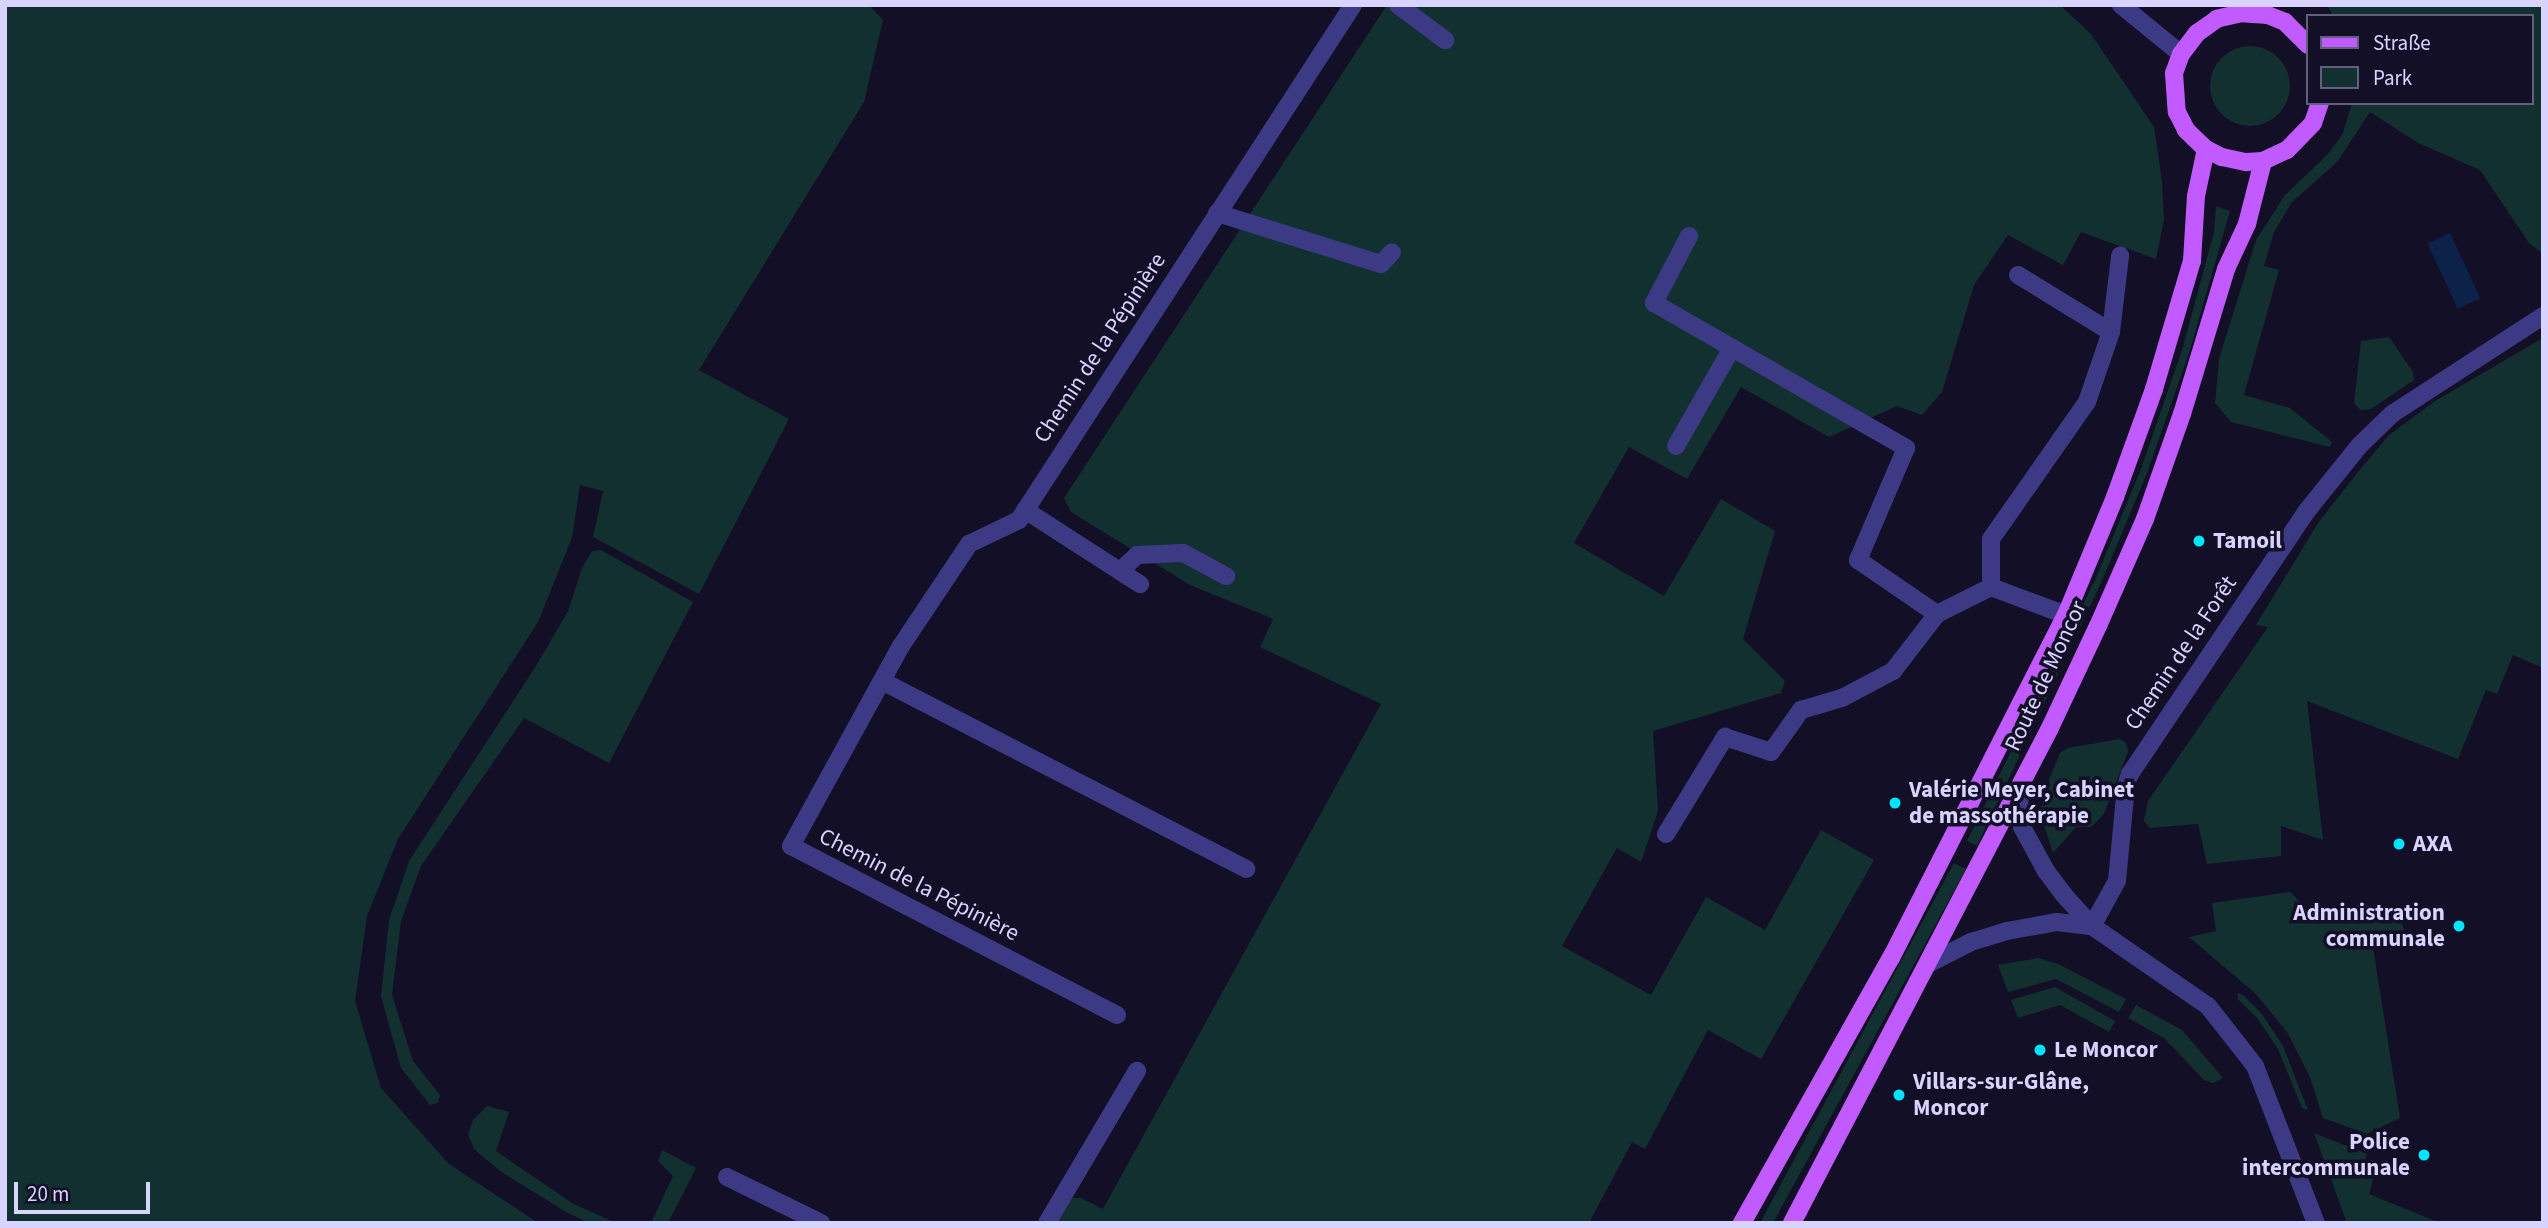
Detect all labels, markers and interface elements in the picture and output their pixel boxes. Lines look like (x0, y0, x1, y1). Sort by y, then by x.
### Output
legend (2306, 14, 2534, 105)
text: Straße (2373, 28, 2431, 58)
text: Park (2373, 63, 2412, 93)
street label: Chemin de la Pépinière (1028, 248, 1172, 448)
place label: Tamoil (2213, 527, 2282, 555)
marker: Tamoil (2191, 533, 2207, 549)
street label: Chemin de la Forêt (2119, 571, 2243, 735)
street label: Route de Moncor (1999, 597, 2093, 755)
place label: Valérie Meyer, Cabinet de massothérapie (1909, 776, 2134, 830)
marker: Valérie Meyer, Cabinet de massothérapie (1887, 795, 1903, 811)
street label: Chemin de la Pépinière (814, 823, 1024, 947)
place label: AXA (2413, 830, 2452, 858)
marker: AXA (2391, 836, 2407, 852)
place label: Administration communale (2293, 899, 2445, 953)
marker: Administration communale (2451, 918, 2467, 934)
place label: Le Moncor (2054, 1036, 2158, 1064)
marker: Le Moncor (2032, 1042, 2048, 1058)
place label: Villars-sur-Glâne, Moncor (1913, 1068, 2089, 1122)
marker: Villars-sur-Glâne, Moncor (1891, 1087, 1907, 1103)
place label: Police intercommunale (2242, 1128, 2410, 1182)
marker: Police intercommunale (2416, 1147, 2432, 1163)
scale bar (18, 1168, 154, 1212)
text: 20 m (27, 1179, 69, 1209)

